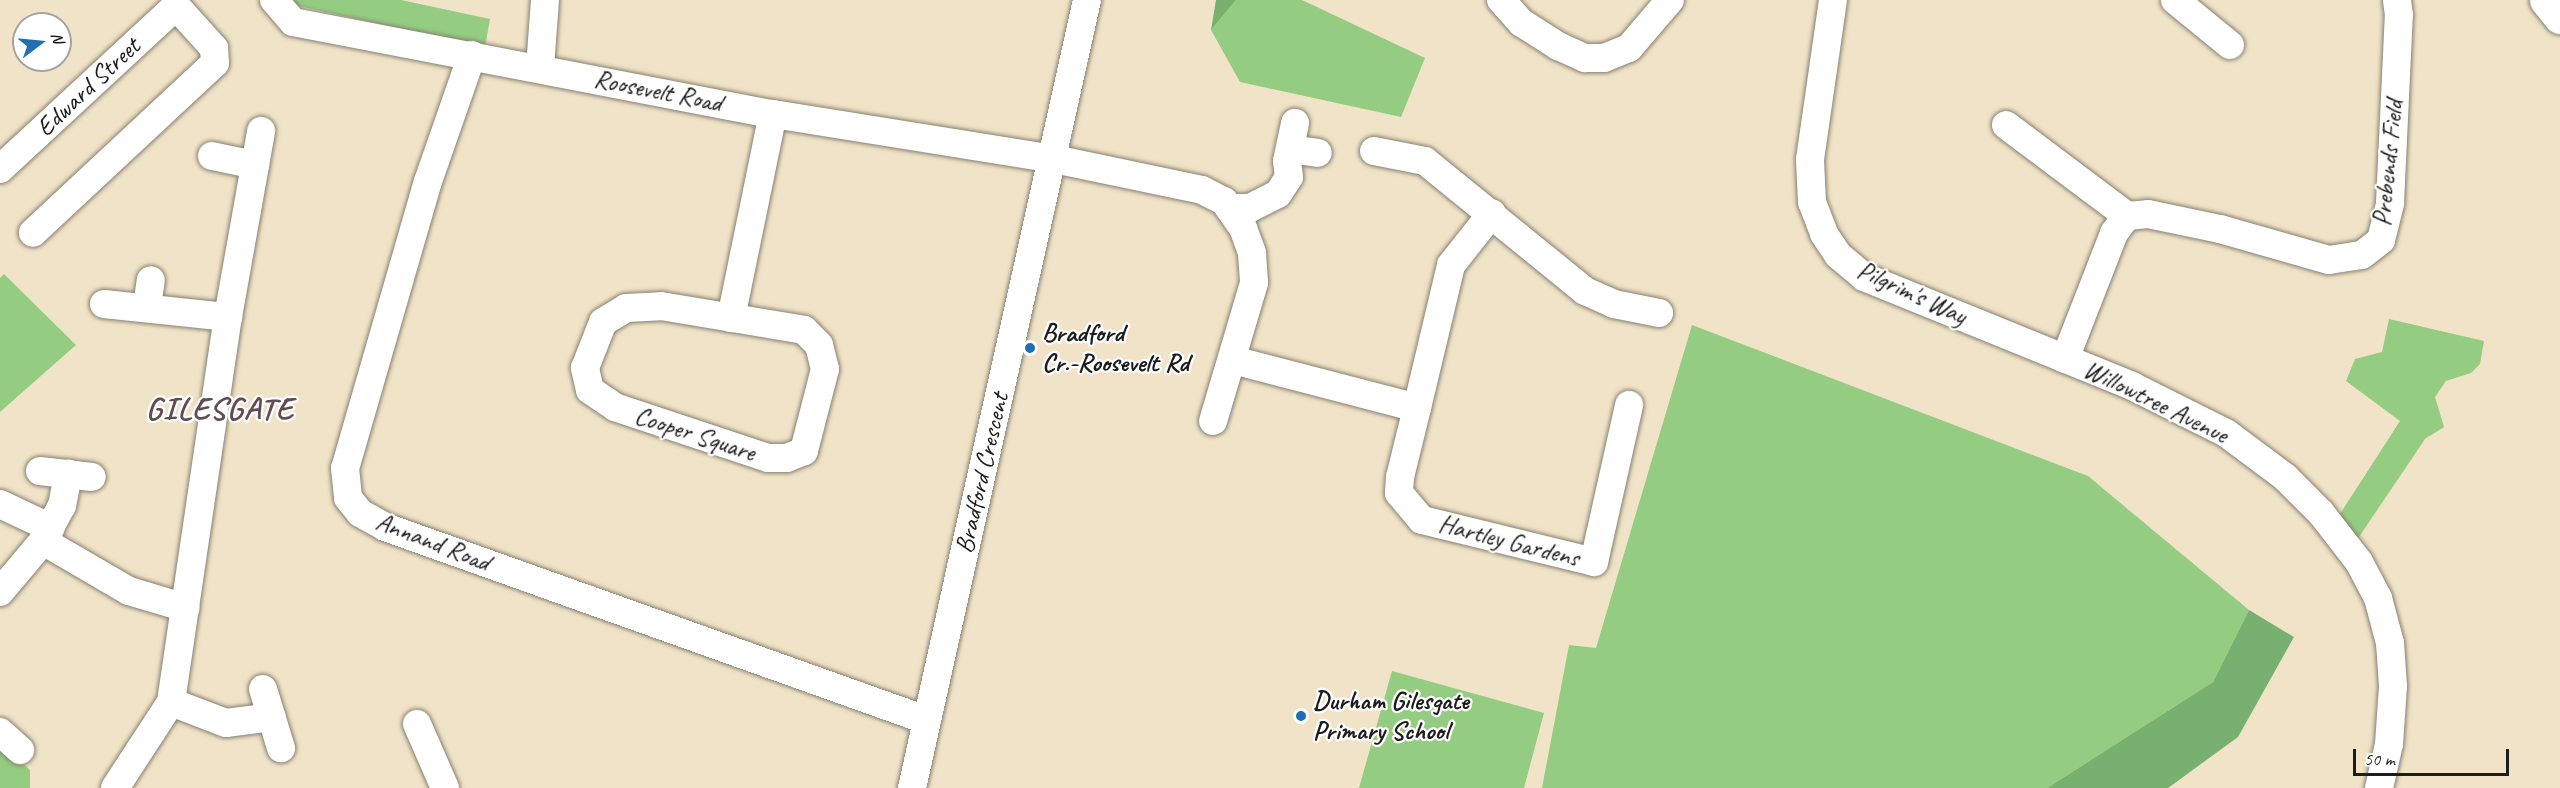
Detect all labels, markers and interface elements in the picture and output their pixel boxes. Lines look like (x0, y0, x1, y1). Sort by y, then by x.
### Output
north arrow (12, 12, 72, 72)
text: N (46, 30, 68, 45)
street label: Edward Street (29, 31, 147, 143)
street label: Roosevelt Road (592, 63, 724, 119)
street label: Prebends Field (2366, 98, 2410, 228)
street label: Pilgrim's Way (1853, 254, 1971, 332)
place label: Bradford Cr.-Roosevelt Rd (1042, 317, 1189, 378)
marker: Bradford Cr.-Roosevelt Rd (1023, 341, 1037, 355)
street label: Willowtree Avenue (2079, 354, 2233, 450)
street label: Bradford Crescent (948, 389, 1016, 557)
district label: GILESGATE (146, 390, 294, 428)
street label: Cooper Square (631, 400, 759, 468)
street label: Annand Road (372, 506, 494, 578)
street label: Hartley Gardens (1435, 508, 1583, 574)
place label: Durham Gilesgate Primary School (1313, 685, 1469, 746)
marker: Durham Gilesgate Primary School (1294, 709, 1308, 723)
scale bar (2356, 737, 2512, 775)
text: 50 m (2364, 748, 2395, 770)

